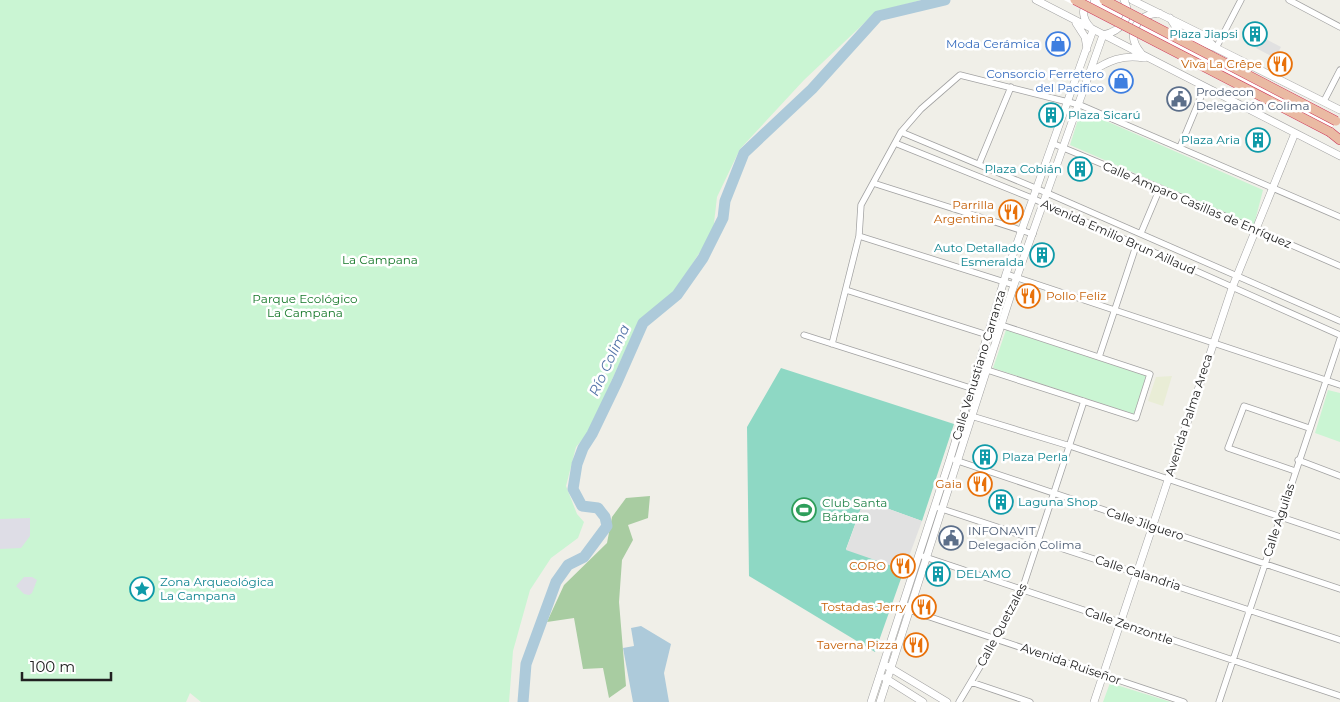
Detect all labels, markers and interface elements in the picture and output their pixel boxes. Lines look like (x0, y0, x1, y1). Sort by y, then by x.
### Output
building icon: Plaza Jiapsi (1242, 21, 1268, 47)
place label: Plaza Jiapsi (1169, 26, 1238, 41)
shop icon: Moda Cerámica (1045, 31, 1071, 57)
place label: Moda Cerámica (946, 36, 1040, 51)
restaurant icon: Viva La Crêpe (1267, 51, 1293, 77)
place label: Viva La Crêpe (1181, 56, 1262, 71)
place label: Consorcio Ferretero del Pacifico (986, 66, 1104, 95)
shop icon: Consorcio Ferretero del Pacifico (1108, 68, 1134, 94)
place label: Prodecon Delegación Colima (1196, 84, 1310, 113)
public building icon: Prodecon Delegación Colima (1166, 86, 1192, 112)
building icon: Plaza Sicarú (1038, 102, 1064, 128)
place label: Plaza Sicarú (1068, 107, 1141, 122)
building icon: Plaza Aria (1245, 127, 1271, 153)
place label: Plaza Aria (1181, 132, 1240, 147)
building icon: Plaza Cobián (1067, 156, 1093, 182)
street label: Calle Amparo Casillas de Enríquez (1101, 158, 1294, 251)
place label: Plaza Cobián (984, 161, 1062, 176)
street label: Avenida Emilio Brun Aillaud (1039, 196, 1198, 277)
place label: Parrilla Argentina (934, 197, 994, 226)
restaurant icon: Parrilla Argentina (998, 199, 1024, 225)
place label: Auto Detallado Esmeralda (934, 240, 1024, 269)
building icon: Auto Detallado Esmeralda (1029, 242, 1055, 268)
park label: La Campana (342, 252, 418, 267)
restaurant icon: Pollo Feliz (1015, 283, 1041, 309)
street label: Calle Venustiano Carranza (949, 288, 1009, 442)
place label: Pollo Feliz (1046, 288, 1106, 303)
park label: Parque Ecológico La Campana (252, 291, 358, 320)
water label: Río Colima (585, 321, 633, 399)
street label: Avenida Palma Areca (1162, 352, 1215, 478)
building icon: Plaza Perla (972, 444, 998, 470)
place label: Plaza Perla (1002, 449, 1068, 464)
restaurant icon: Gaia (967, 471, 993, 497)
place label: Gaia (935, 476, 962, 491)
street label: Calle Aguilas (1260, 481, 1298, 559)
building icon: Laguna Shop (988, 489, 1014, 515)
place label: Laguna Shop (1018, 494, 1098, 509)
place label: Club Santa Bárbara (822, 495, 887, 524)
sports icon: Club Santa Bárbara (791, 497, 817, 523)
street label: Calle Jilguero (1105, 504, 1186, 543)
place label: INFONAVIT Delegación Colima (968, 523, 1082, 552)
public building icon: INFONAVIT Delegación Colima (938, 525, 964, 551)
street label: Calle Calandria (1093, 552, 1183, 593)
restaurant icon: CORO (890, 553, 916, 579)
place label: CORO (849, 558, 886, 573)
building icon: DELAMO (925, 561, 951, 587)
place label: DELAMO (956, 566, 1011, 581)
place label: Zona Arqueológica La Campana (160, 574, 274, 603)
place icon: Zona Arqueológica La Campana (129, 576, 155, 602)
street label: Calle Quetzales (973, 580, 1030, 669)
restaurant icon: Tostadas Jerry (911, 594, 937, 620)
place label: Tostadas Jerry (821, 599, 906, 614)
street label: Calle Zenzontle (1083, 603, 1175, 648)
restaurant icon: Taverna Pizza (903, 632, 929, 658)
place label: Taverna Pizza (817, 637, 898, 652)
street label: Avenida Ruiseñor (1019, 639, 1123, 688)
scale bar (22, 650, 111, 682)
text: 100 m (30, 657, 75, 676)

